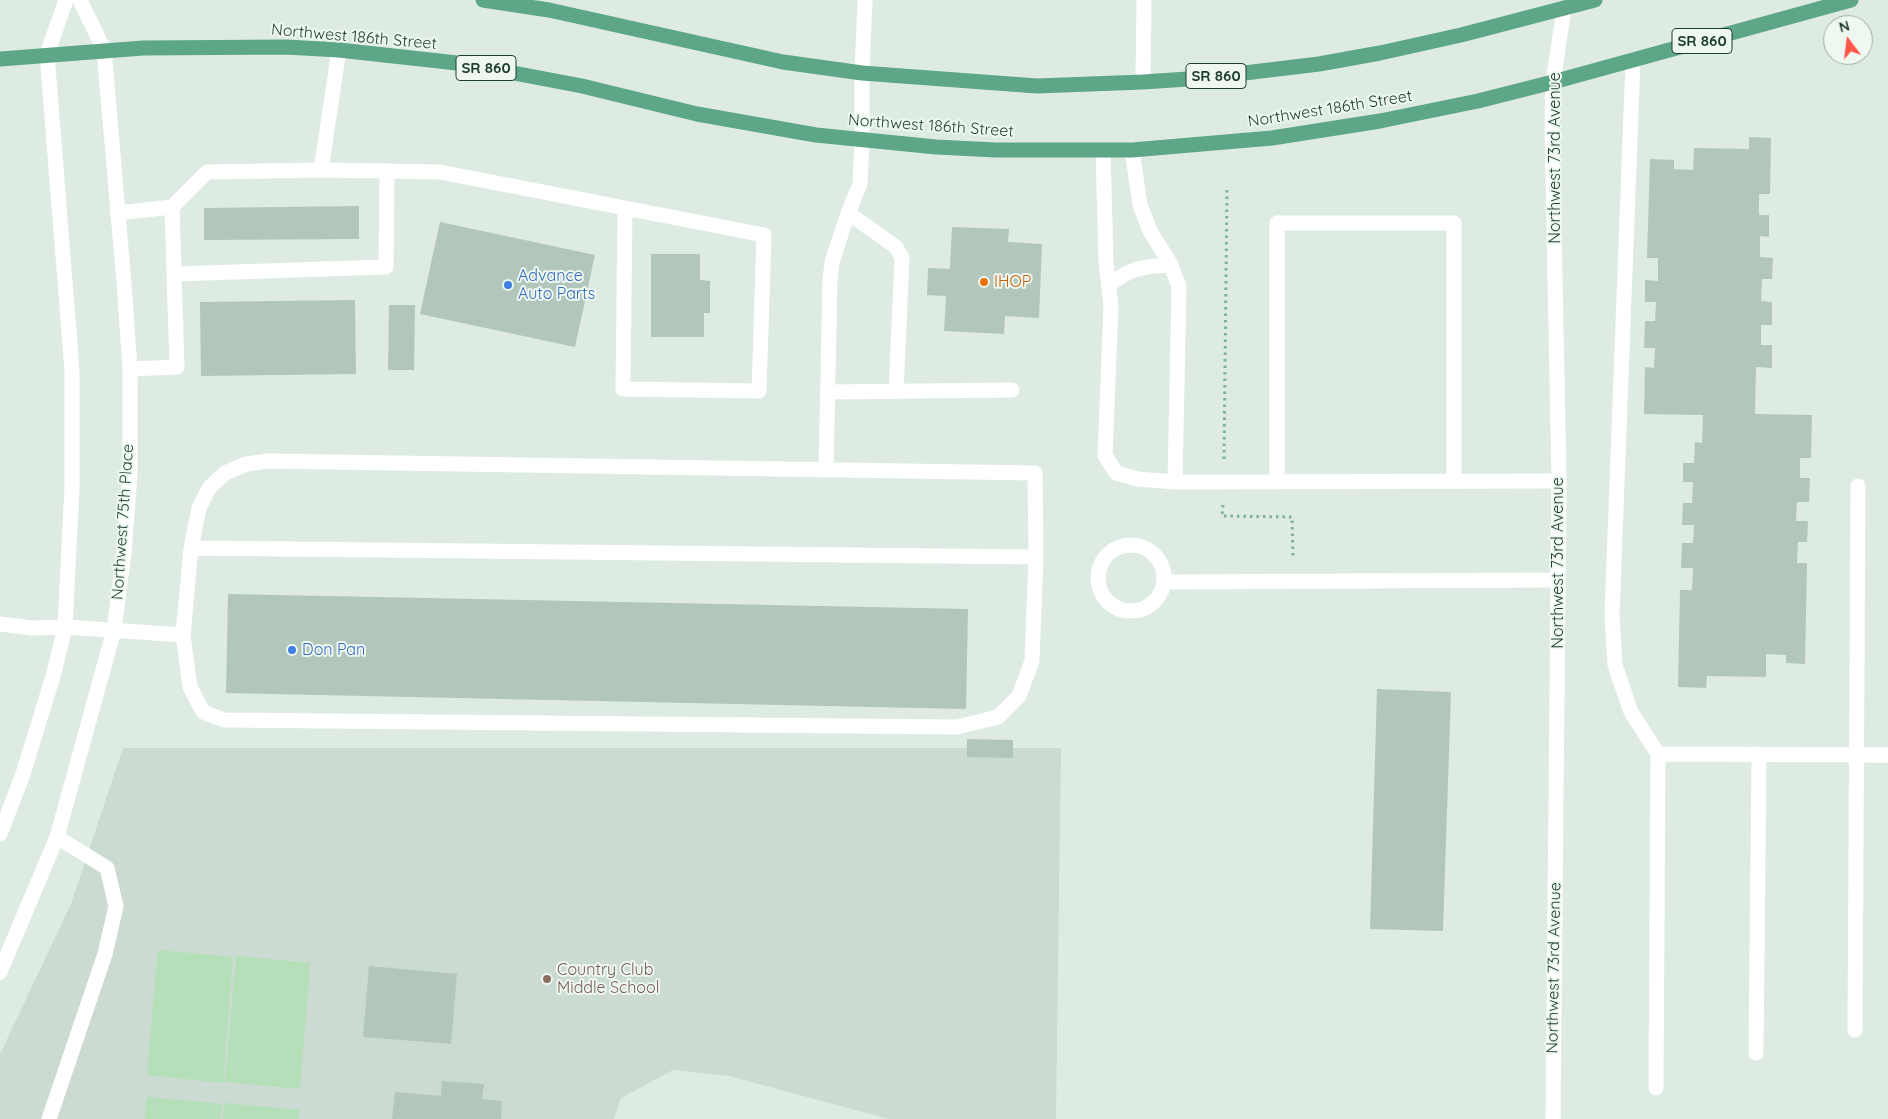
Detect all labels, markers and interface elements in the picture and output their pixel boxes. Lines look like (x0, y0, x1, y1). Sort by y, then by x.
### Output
north arrow (1823, 15, 1873, 65)
text: N (1837, 16, 1852, 37)
street label: Northwest 186th Street (270, 20, 438, 54)
road number: SR 860 (1672, 28, 1732, 54)
road number: SR 860 (456, 56, 516, 80)
road number: SR 860 (1186, 64, 1246, 88)
street label: Northwest 73rd Avenue (1545, 72, 1565, 244)
street label: Northwest 186th Street (1246, 87, 1414, 131)
street label: Northwest 186th Street (847, 111, 1015, 141)
place label: Advance Auto Parts (518, 266, 595, 304)
place label: IHOP (994, 272, 1031, 292)
marker: IHOP (978, 276, 990, 288)
marker: Advance Auto Parts (502, 279, 514, 291)
street label: Northwest 75th Place (108, 443, 138, 601)
street label: Northwest 73rd Avenue (1548, 477, 1568, 649)
place label: Don Pan (302, 640, 365, 660)
marker: Don Pan (286, 644, 298, 656)
street label: Northwest 73rd Avenue (1543, 882, 1565, 1054)
place label: Country Club Middle School (557, 960, 659, 998)
marker: Country Club Middle School (541, 973, 553, 985)

